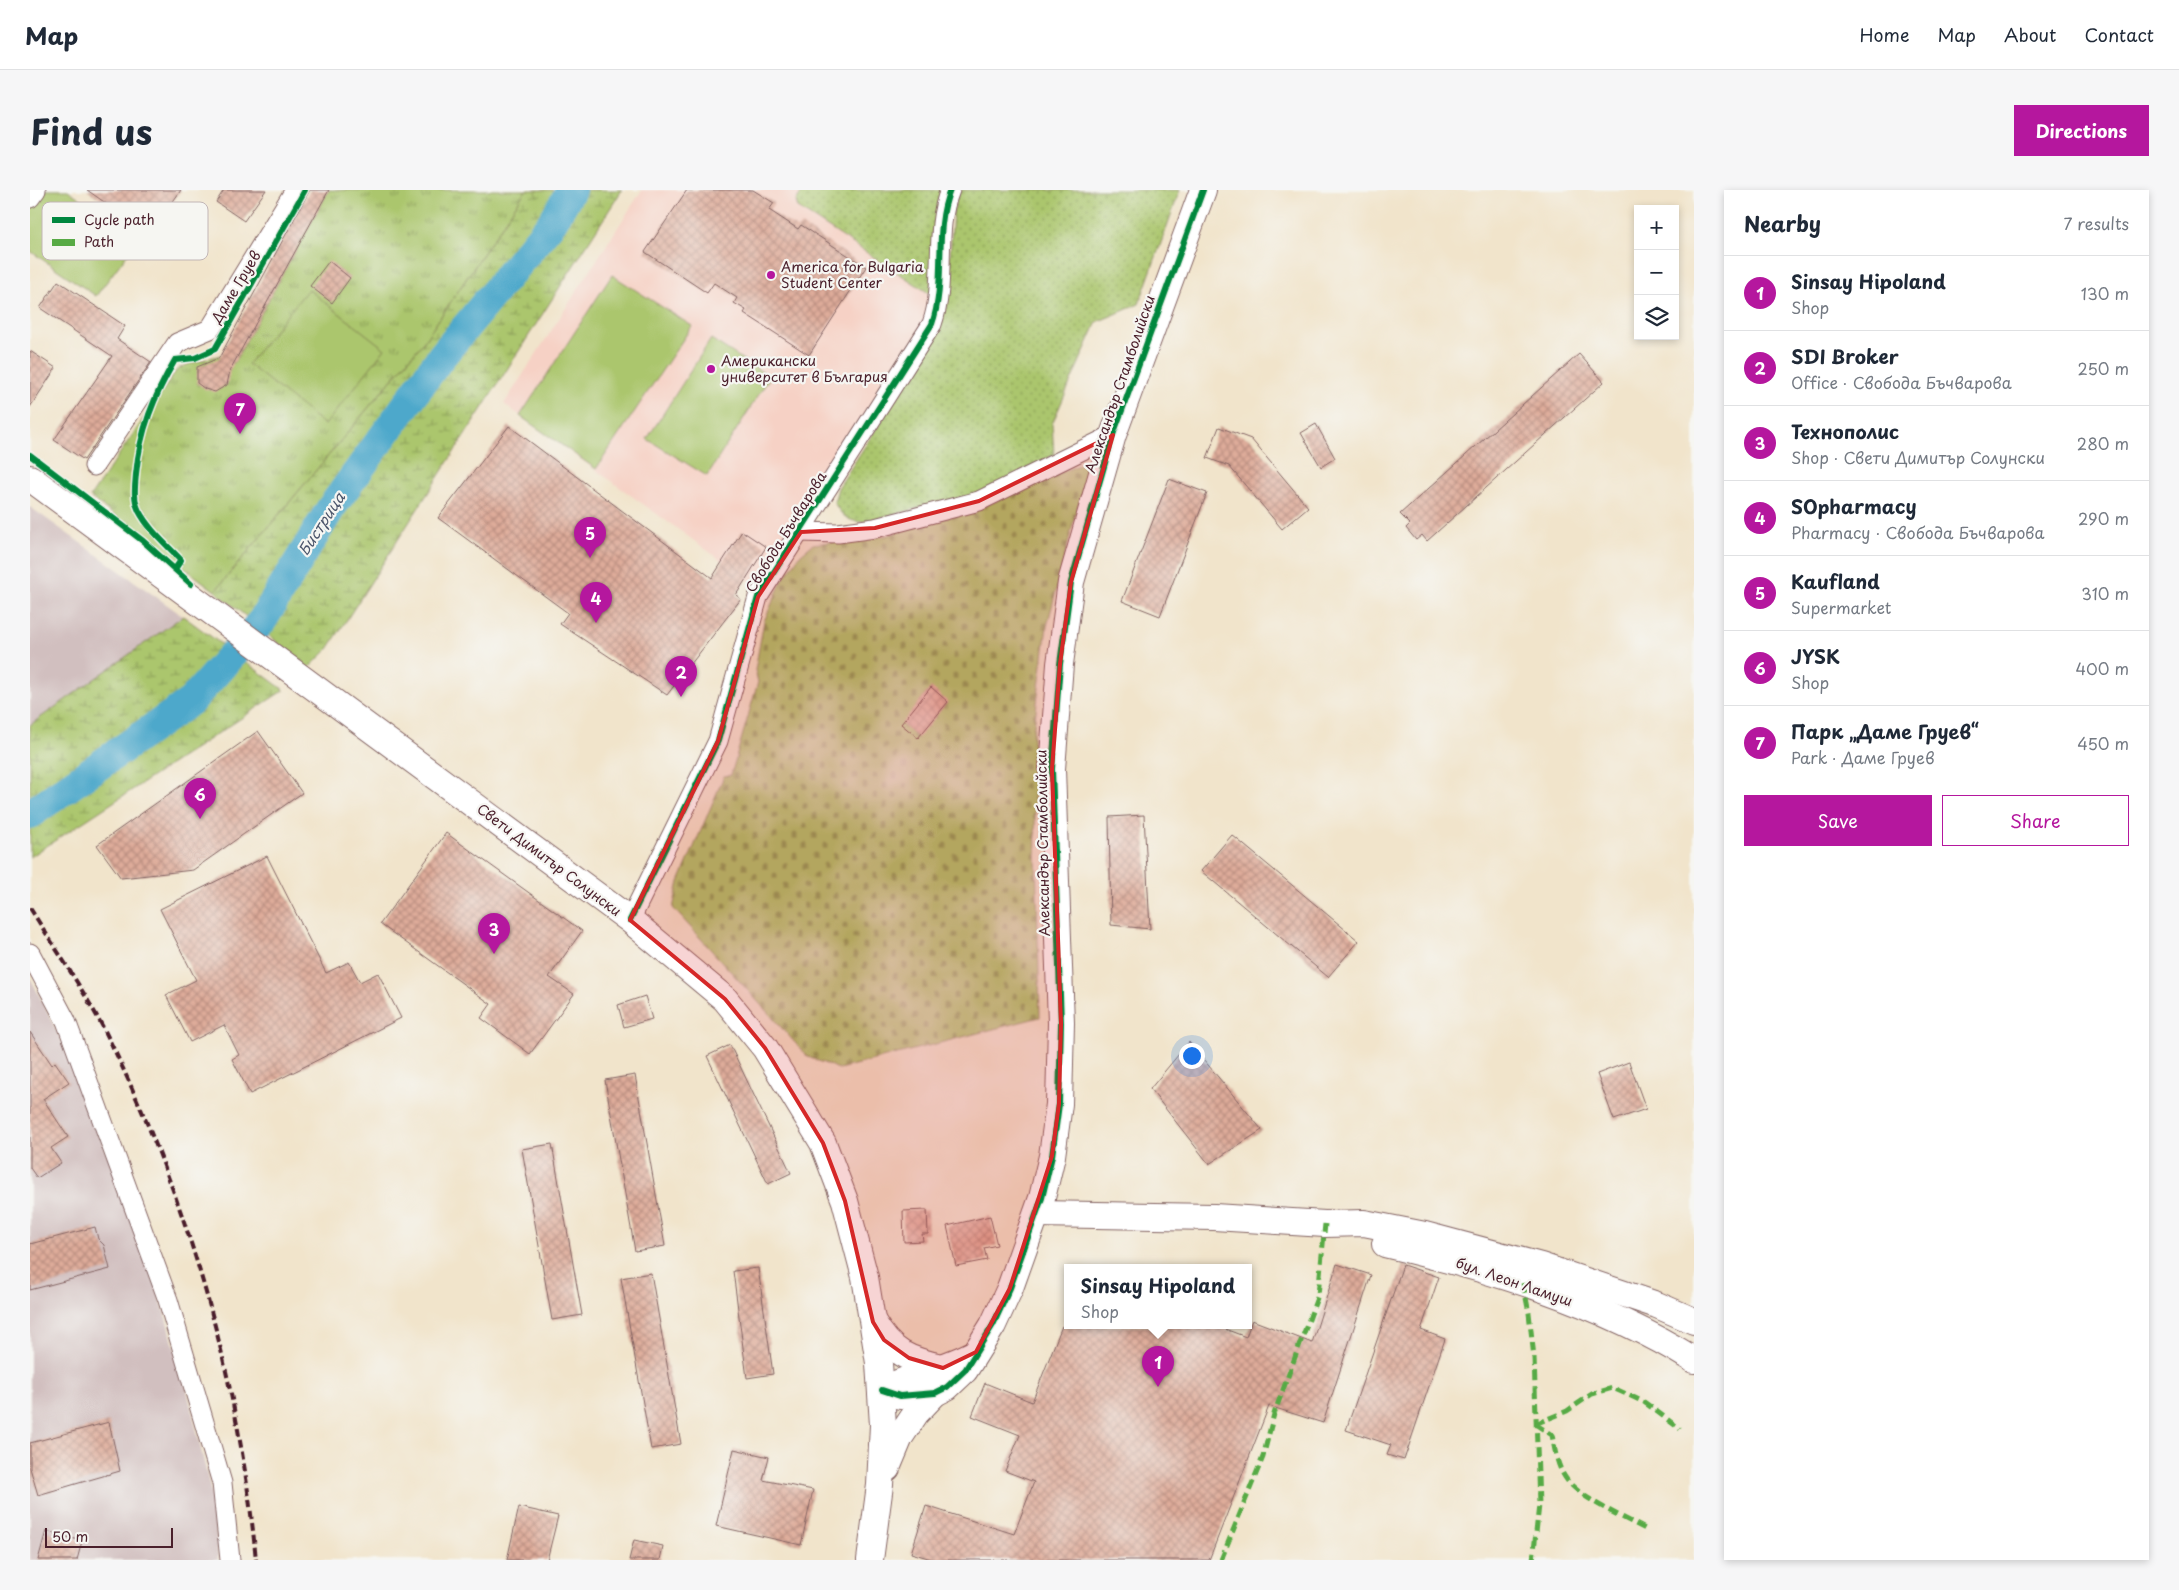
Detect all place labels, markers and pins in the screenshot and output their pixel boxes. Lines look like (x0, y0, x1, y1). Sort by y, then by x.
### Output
place label: America for Bulgaria Student Center (781, 256, 924, 293)
marker: America for Bulgaria Student Center (765, 269, 777, 281)
place label: Американски университет в България (721, 350, 888, 387)
marker: Американски университет в България (705, 363, 717, 375)
pin: 7 (224, 393, 256, 434)
pin: 5 (574, 517, 606, 558)
pin: 4 (580, 582, 612, 623)
pin: 2 (665, 656, 697, 697)
pin: 6 (184, 778, 216, 819)
pin: 3 (478, 913, 510, 954)
pin: 1 (1142, 1346, 1174, 1387)

